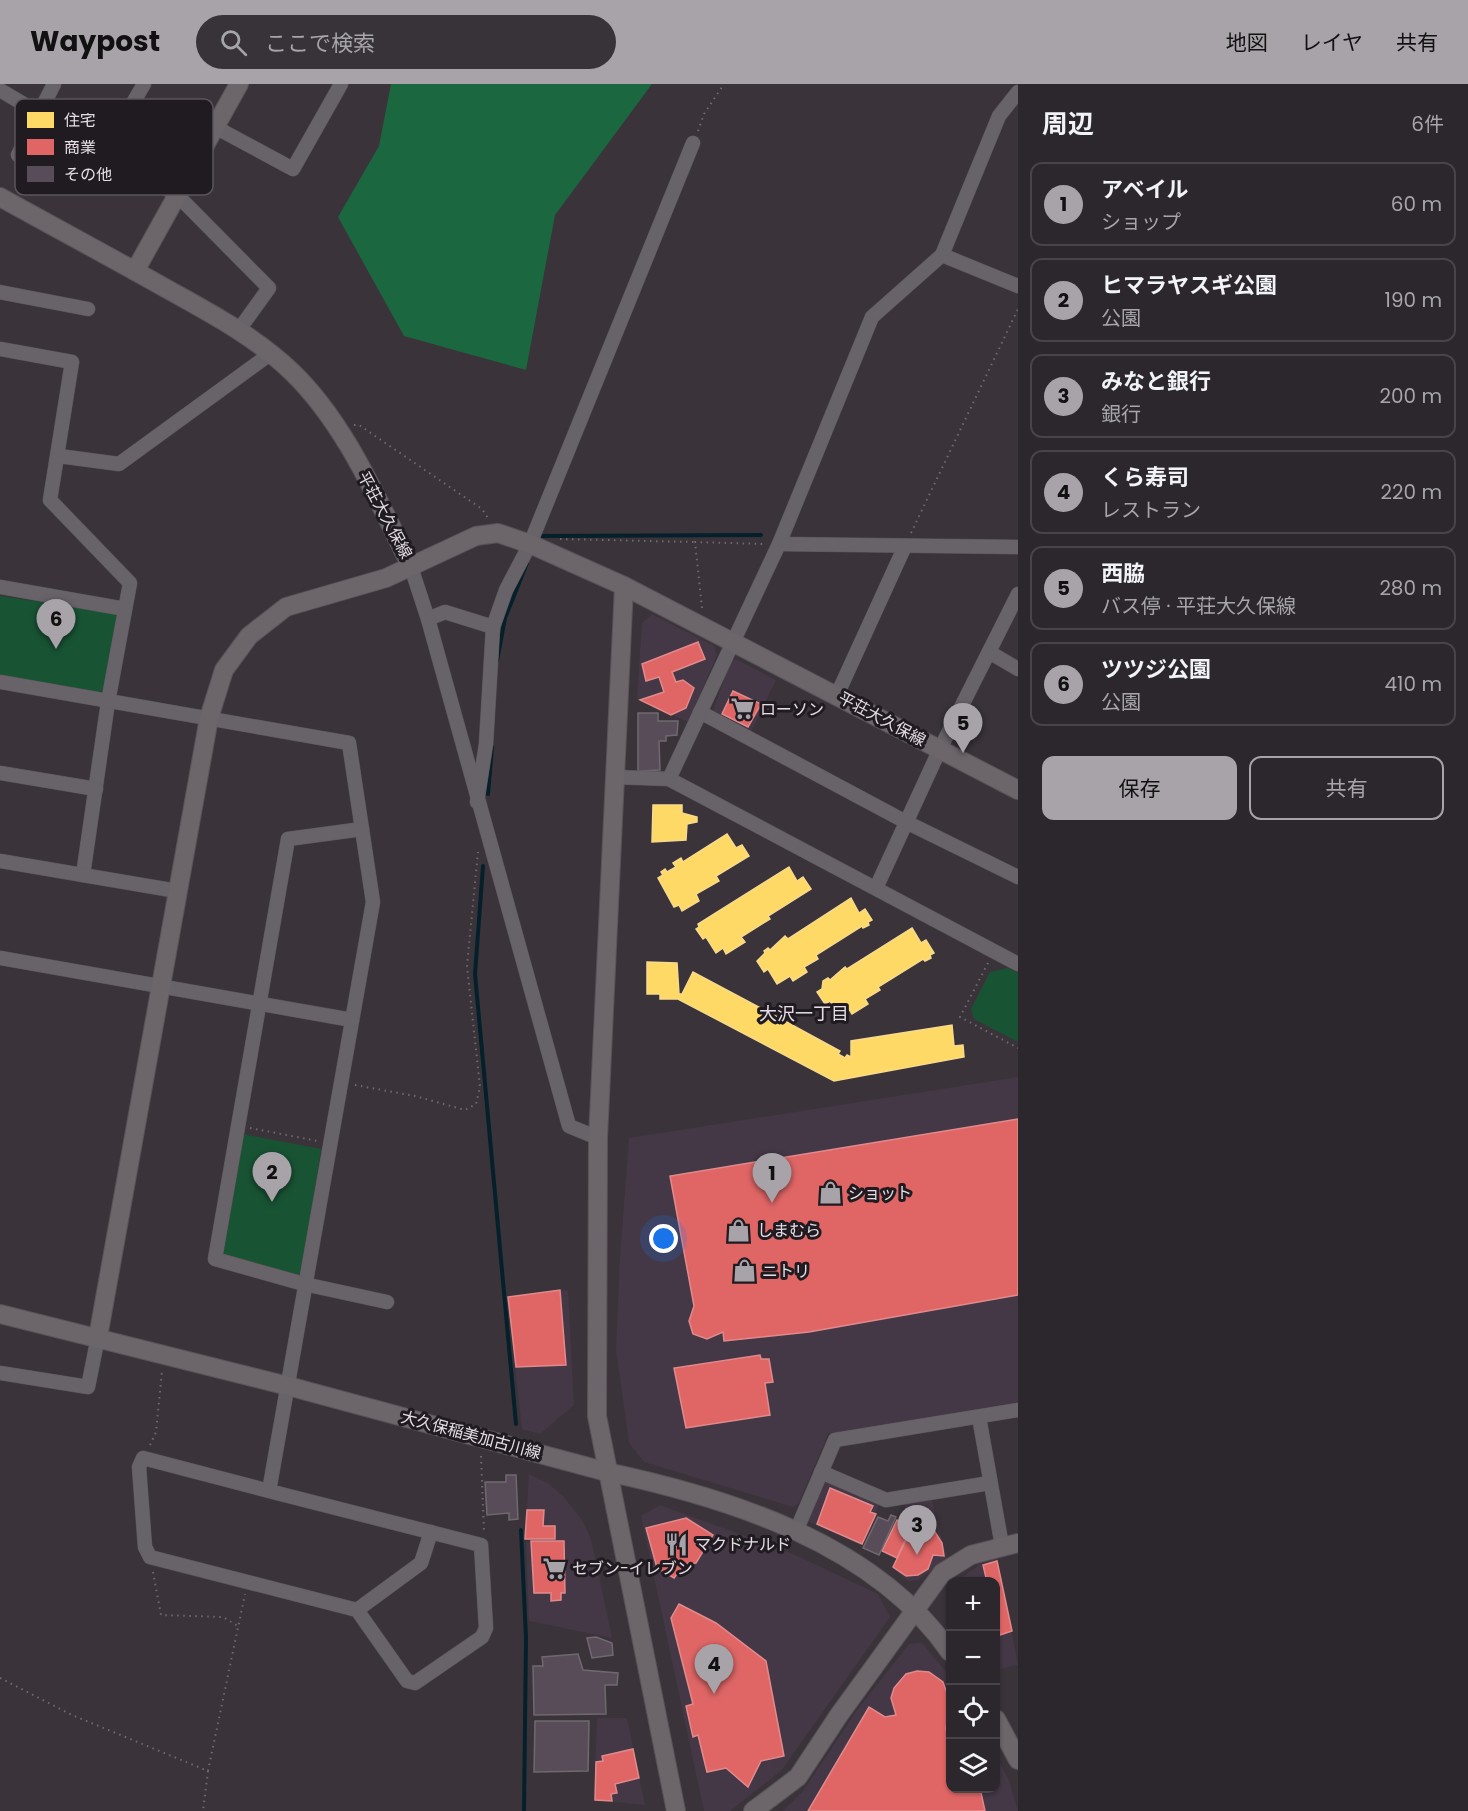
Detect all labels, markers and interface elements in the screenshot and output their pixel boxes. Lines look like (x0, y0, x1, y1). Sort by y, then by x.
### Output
search box (196, 15, 616, 69)
text: Waypost (30, 22, 160, 61)
icon: search (217, 26, 250, 59)
text: ここで検索 (265, 28, 375, 59)
text: 地図 (1226, 28, 1268, 57)
text: レイヤ (1301, 28, 1363, 57)
text: 共有 (1396, 28, 1438, 57)
legend (15, 99, 213, 195)
text: 周辺 (1042, 106, 1094, 142)
text: 住宅 (64, 109, 96, 132)
text: 6件 (1411, 110, 1444, 138)
text: 商業 (64, 136, 96, 159)
text: その他 (64, 163, 112, 186)
text: アベイル (1101, 174, 1189, 205)
text: 1 (1060, 190, 1067, 218)
text: 60 m (1391, 190, 1442, 218)
text: ショップ (1101, 208, 1181, 236)
text: ヒマラヤスギ公園 (1101, 270, 1277, 301)
text: 2 (1058, 286, 1069, 314)
text: 190 m (1385, 286, 1442, 314)
text: 公園 (1101, 304, 1141, 332)
text: みなと銀行 (1101, 366, 1211, 397)
text: 3 (1057, 382, 1070, 410)
text: 200 m (1379, 382, 1442, 410)
text: 銀行 (1101, 400, 1141, 428)
text: くら寿司 (1101, 462, 1189, 493)
street label: 平荘大久保線 (352, 467, 418, 563)
text: 4 (1057, 478, 1070, 506)
text: 220 m (1381, 478, 1442, 506)
text: レストラン (1101, 496, 1201, 524)
text: 西脇 (1101, 558, 1145, 589)
text: 5 (1057, 574, 1070, 602)
text: 280 m (1379, 574, 1442, 602)
text: バス停 · 平荘大久保線 (1101, 592, 1296, 620)
pin: 6 (36, 600, 76, 649)
text: ツツジ公園 (1101, 654, 1211, 685)
text: 6 (1057, 670, 1070, 698)
text: 410 m (1385, 670, 1442, 698)
street label: 平荘大久保線 (834, 686, 930, 752)
text: 公園 (1101, 688, 1141, 716)
supermarket icon: ローソン (729, 696, 755, 722)
place label: ローソン (760, 698, 824, 721)
pin: 5 (944, 704, 982, 753)
button: 保存 (1042, 756, 1237, 820)
button: 共有 (1249, 756, 1444, 820)
district label: 大沢一丁目 (759, 1001, 849, 1026)
pin: 2 (252, 1152, 292, 1202)
pin: 1 (752, 1154, 792, 1203)
shop icon: ショット (817, 1180, 843, 1206)
place label: ショット (848, 1182, 912, 1205)
shop icon: しまむら (726, 1217, 752, 1243)
place label: しまむら (757, 1219, 821, 1242)
your location (649, 1224, 678, 1253)
shop icon: ニトリ (731, 1258, 757, 1284)
place label: ニトリ (762, 1260, 810, 1283)
street label: 大久保稲美加古川線 (398, 1405, 544, 1465)
pin: 3 (898, 1506, 936, 1555)
restaurant icon: マクドナルド (664, 1531, 690, 1557)
place label: マクドナルド (695, 1533, 791, 1556)
supermarket icon: セブン-イレブン (541, 1555, 567, 1581)
place label: セブン-イレブン (572, 1557, 693, 1580)
map controls (946, 1577, 1000, 1793)
button: + (946, 1577, 1000, 1631)
button: − (946, 1631, 1000, 1685)
pin: 4 (694, 1644, 734, 1694)
button: locate (946, 1685, 1000, 1739)
button: layers (946, 1739, 1000, 1793)

